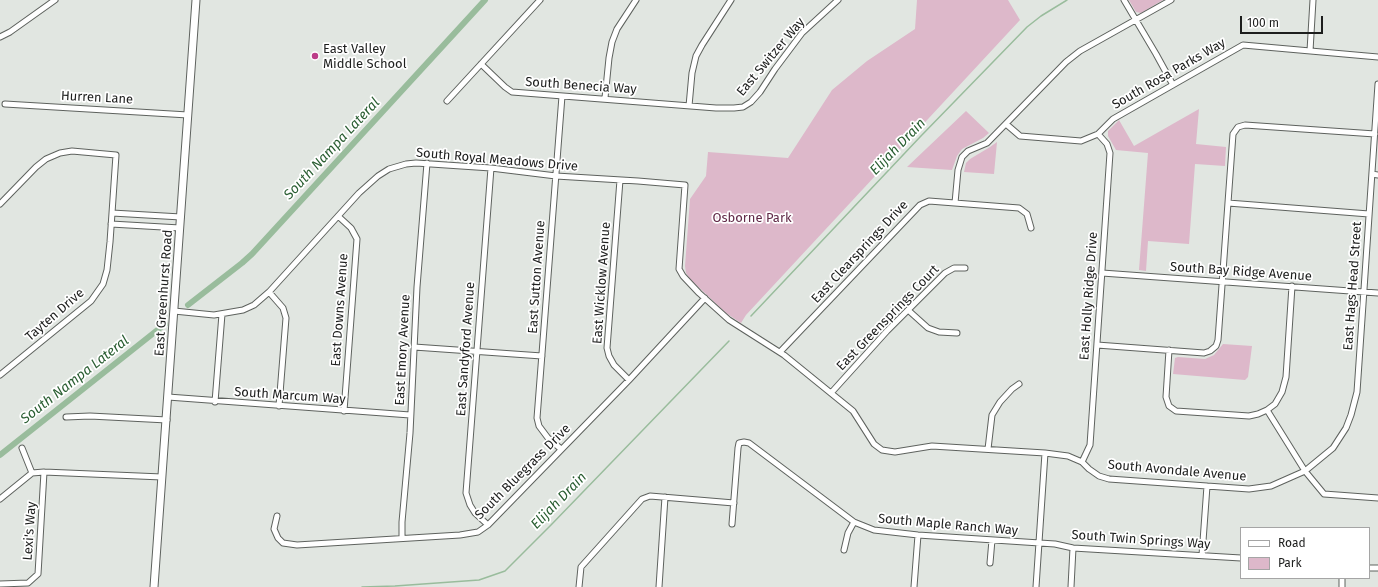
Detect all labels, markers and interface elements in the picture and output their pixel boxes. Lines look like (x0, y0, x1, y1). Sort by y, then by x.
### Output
scale bar (1242, 8, 1325, 34)
street label: East Switzer Way (734, 15, 808, 99)
text: 100 m (1247, 16, 1279, 30)
street label: South Rosa Parks Way (1110, 35, 1228, 113)
place label: East Valley Middle School (323, 41, 407, 72)
marker: East Valley Middle School (310, 51, 320, 61)
street label: South Benecia Way (525, 74, 637, 98)
street label: Hurren Lane (60, 88, 134, 108)
water label: South Nampa Lateral (281, 95, 383, 203)
water label: Elijah Drain (867, 115, 929, 179)
street label: South Royal Meadows Drive (415, 145, 579, 175)
street label: East Clearsprings Drive (808, 198, 912, 306)
park label: Osborne Park (712, 210, 792, 226)
street label: East Sutton Avenue (525, 220, 549, 334)
street label: East Wicklow Avenue (590, 221, 614, 345)
street label: East Hags Head Street (1341, 221, 1365, 351)
street label: East Greenhurst Road (152, 229, 176, 357)
street label: East Holly Ridge Drive (1077, 231, 1101, 361)
street label: East Downs Avenue (328, 253, 352, 367)
street label: South Bay Ridge Avenue (1170, 259, 1312, 285)
street label: East Greensprings Court (834, 262, 942, 374)
street label: East Sandyford Avenue (454, 281, 478, 417)
street label: Tayten Drive (23, 285, 87, 345)
street label: East Emory Avenue (392, 294, 414, 406)
water label: South Nampa Lateral (18, 333, 132, 427)
street label: South Marcum Way (234, 384, 346, 408)
street label: South Bluegrass Drive (472, 421, 574, 523)
street label: South Avondale Avenue (1107, 457, 1247, 485)
water label: Elijah Drain (528, 469, 590, 533)
street label: Lexi's Way (20, 501, 40, 561)
street label: South Maple Ranch Way (877, 511, 1019, 539)
street label: South Twin Springs Way (1071, 527, 1211, 553)
legend (1240, 527, 1370, 579)
text: Road (1278, 536, 1306, 550)
text: Park (1278, 556, 1302, 570)

